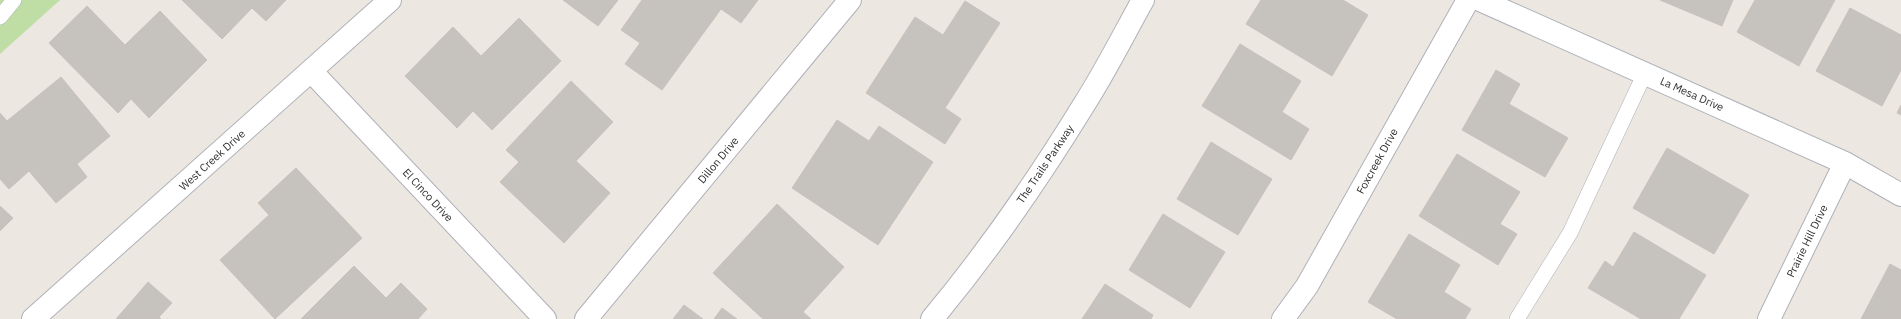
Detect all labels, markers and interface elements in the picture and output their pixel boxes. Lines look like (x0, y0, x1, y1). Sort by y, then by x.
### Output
street label: La Mesa Drive (1658, 74, 1726, 114)
street label: The Trails Parkway (1013, 121, 1077, 206)
street label: Foxcreek Drive (1353, 126, 1401, 196)
street label: West Creek Drive (176, 127, 248, 193)
street label: Dillon Drive (694, 134, 742, 186)
street label: El Cinco Drive (400, 166, 456, 224)
street label: Prairie Hill Drive (1783, 202, 1831, 280)

